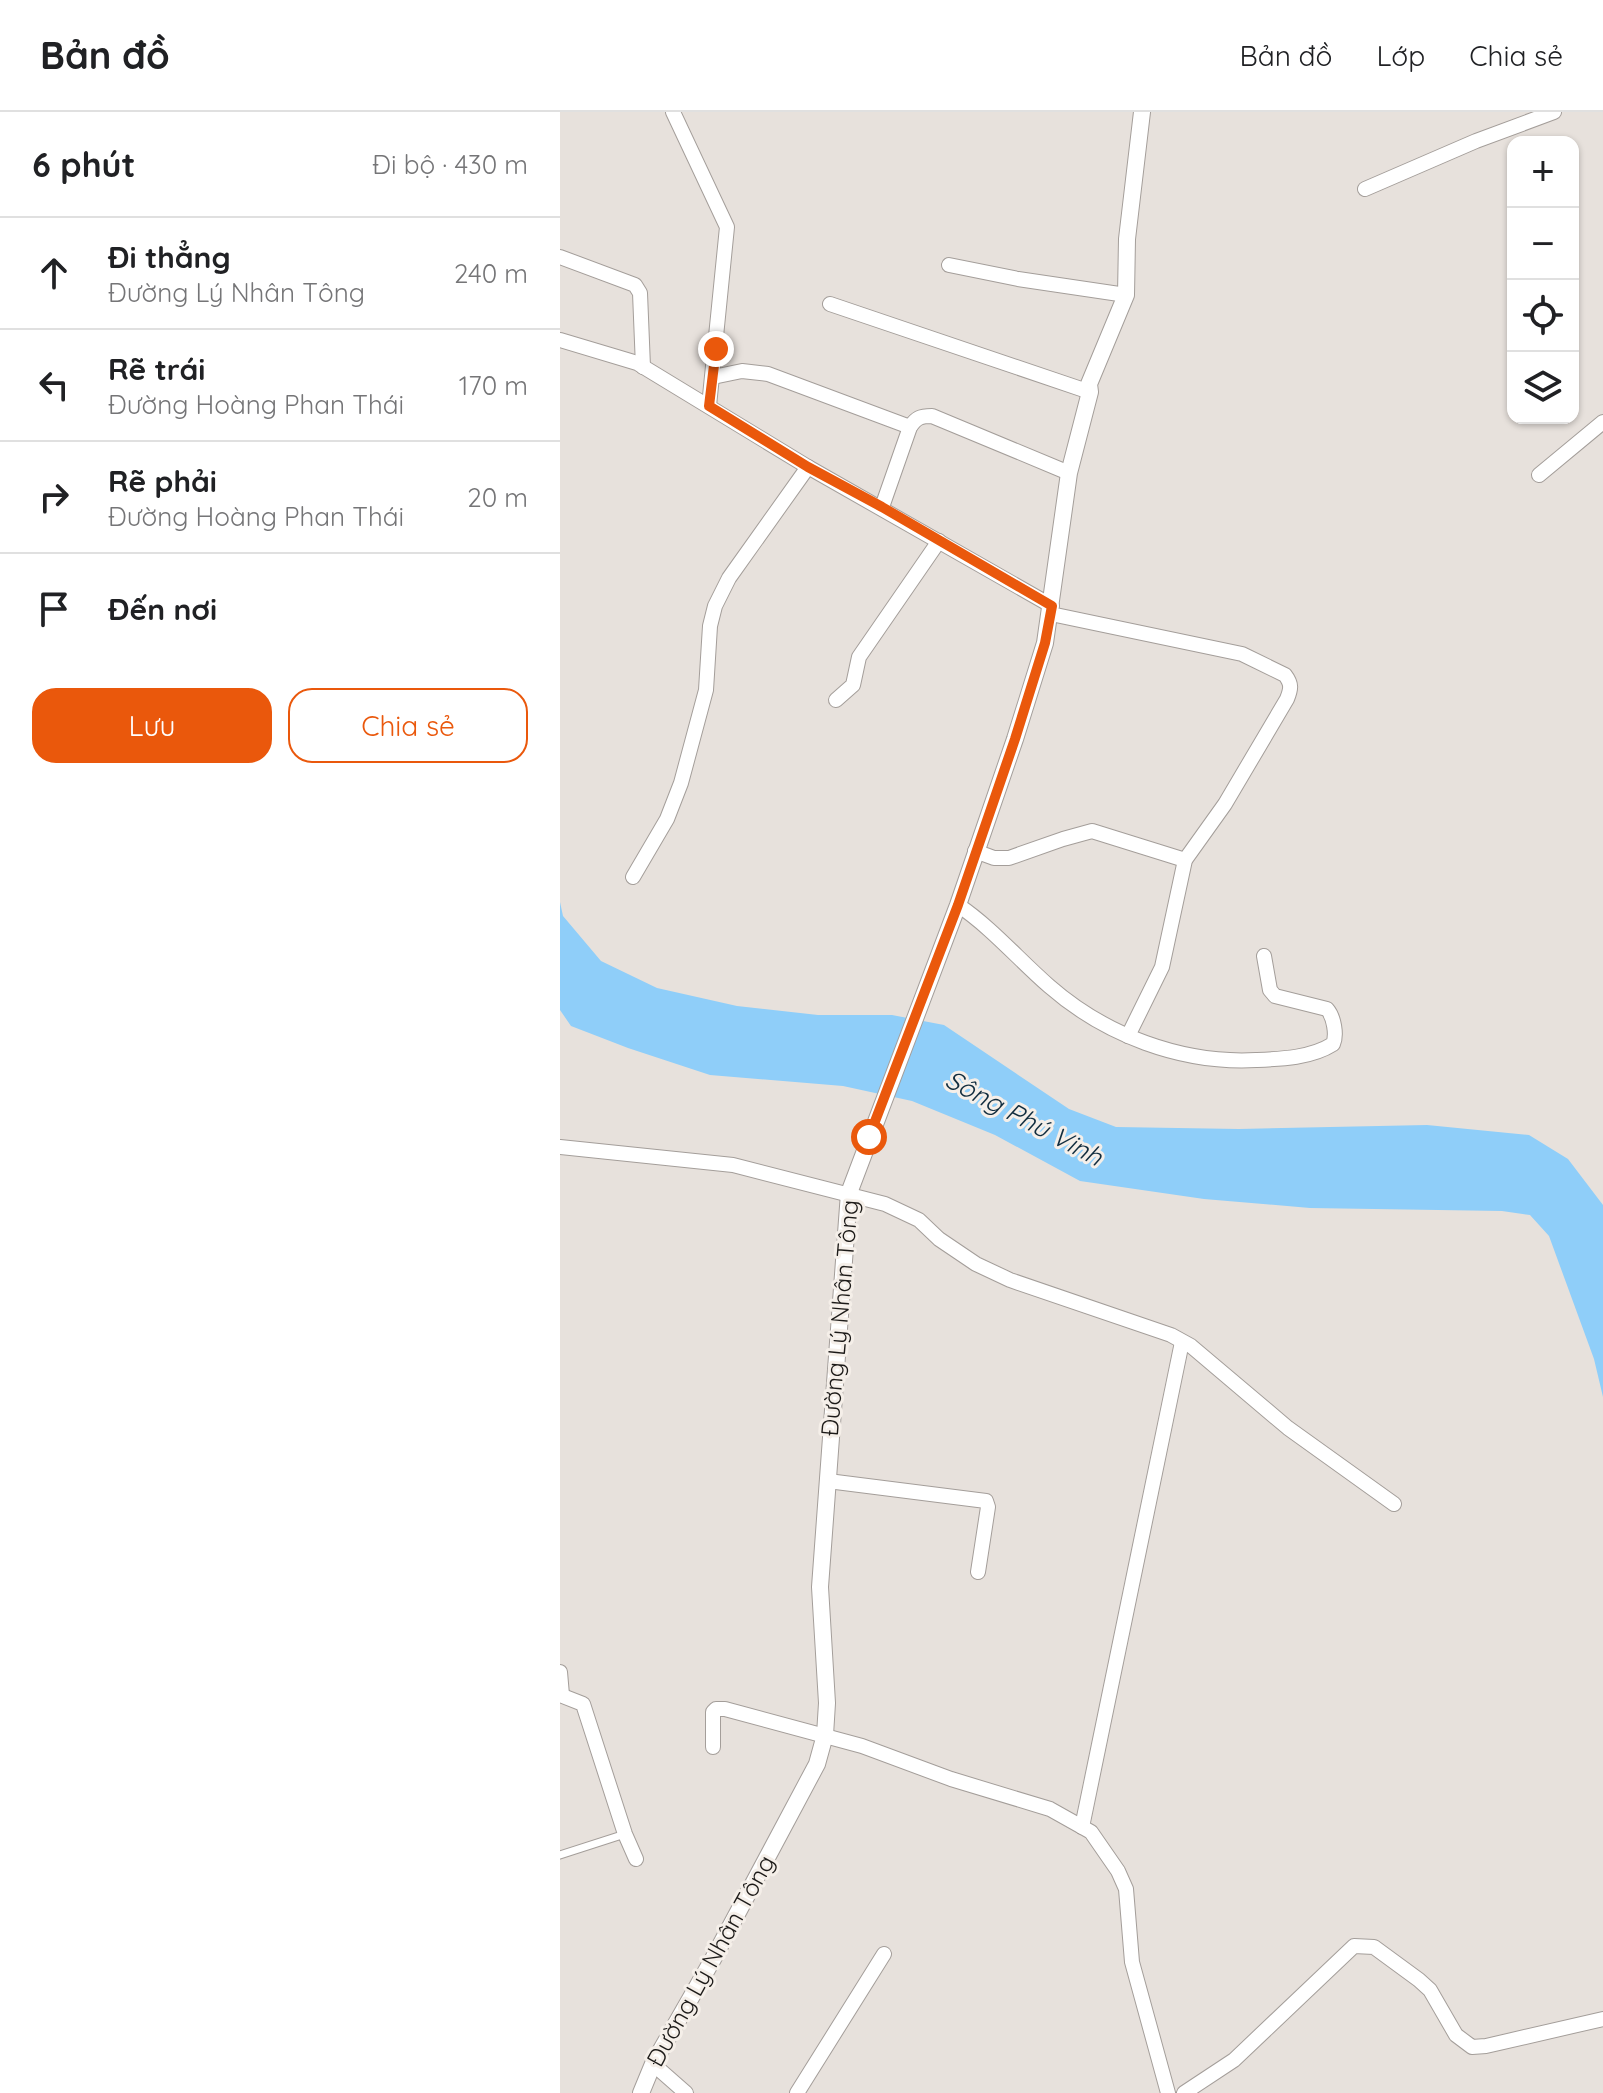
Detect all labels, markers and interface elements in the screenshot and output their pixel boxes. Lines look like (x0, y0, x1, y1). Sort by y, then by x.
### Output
text: Bản đồ (40, 31, 170, 79)
text: Bản đồ (1240, 38, 1332, 73)
text: Lớp (1376, 38, 1425, 73)
text: Chia sẻ (1469, 38, 1563, 73)
map controls (1507, 136, 1579, 424)
button: + (1507, 136, 1579, 208)
text: 6 phút (32, 143, 135, 186)
text: Đi bộ · 430 m (372, 148, 528, 181)
button: − (1507, 208, 1579, 280)
text: Đi thẳng (108, 238, 231, 276)
icon: ahead (32, 251, 76, 295)
text: 240 m (454, 257, 528, 290)
text: Đường Lý Nhân Tông (108, 276, 365, 309)
button: locate (1507, 280, 1579, 352)
route end (698, 331, 734, 367)
text: Rẽ trái (108, 350, 205, 388)
button: layers (1507, 352, 1579, 424)
icon: left (32, 363, 76, 407)
text: 170 m (459, 369, 528, 402)
text: Đường Hoàng Phan Thái (108, 388, 404, 421)
text: Rẽ phải (108, 462, 217, 500)
icon: right (32, 475, 76, 519)
text: 20 m (467, 481, 528, 514)
text: Đường Hoàng Phan Thái (108, 500, 404, 533)
icon: arrive (32, 587, 76, 631)
text: Đến nơi (108, 590, 217, 628)
button: Lưu (32, 688, 272, 763)
button: Chia sẻ (288, 688, 528, 763)
water label: Sông Phú Vinh (940, 1062, 1110, 1173)
route start (851, 1119, 887, 1155)
street label: Đường Lý Nhân Tông (814, 1198, 864, 1437)
street label: Đường Lý Nhân Tông (640, 1850, 781, 2071)

